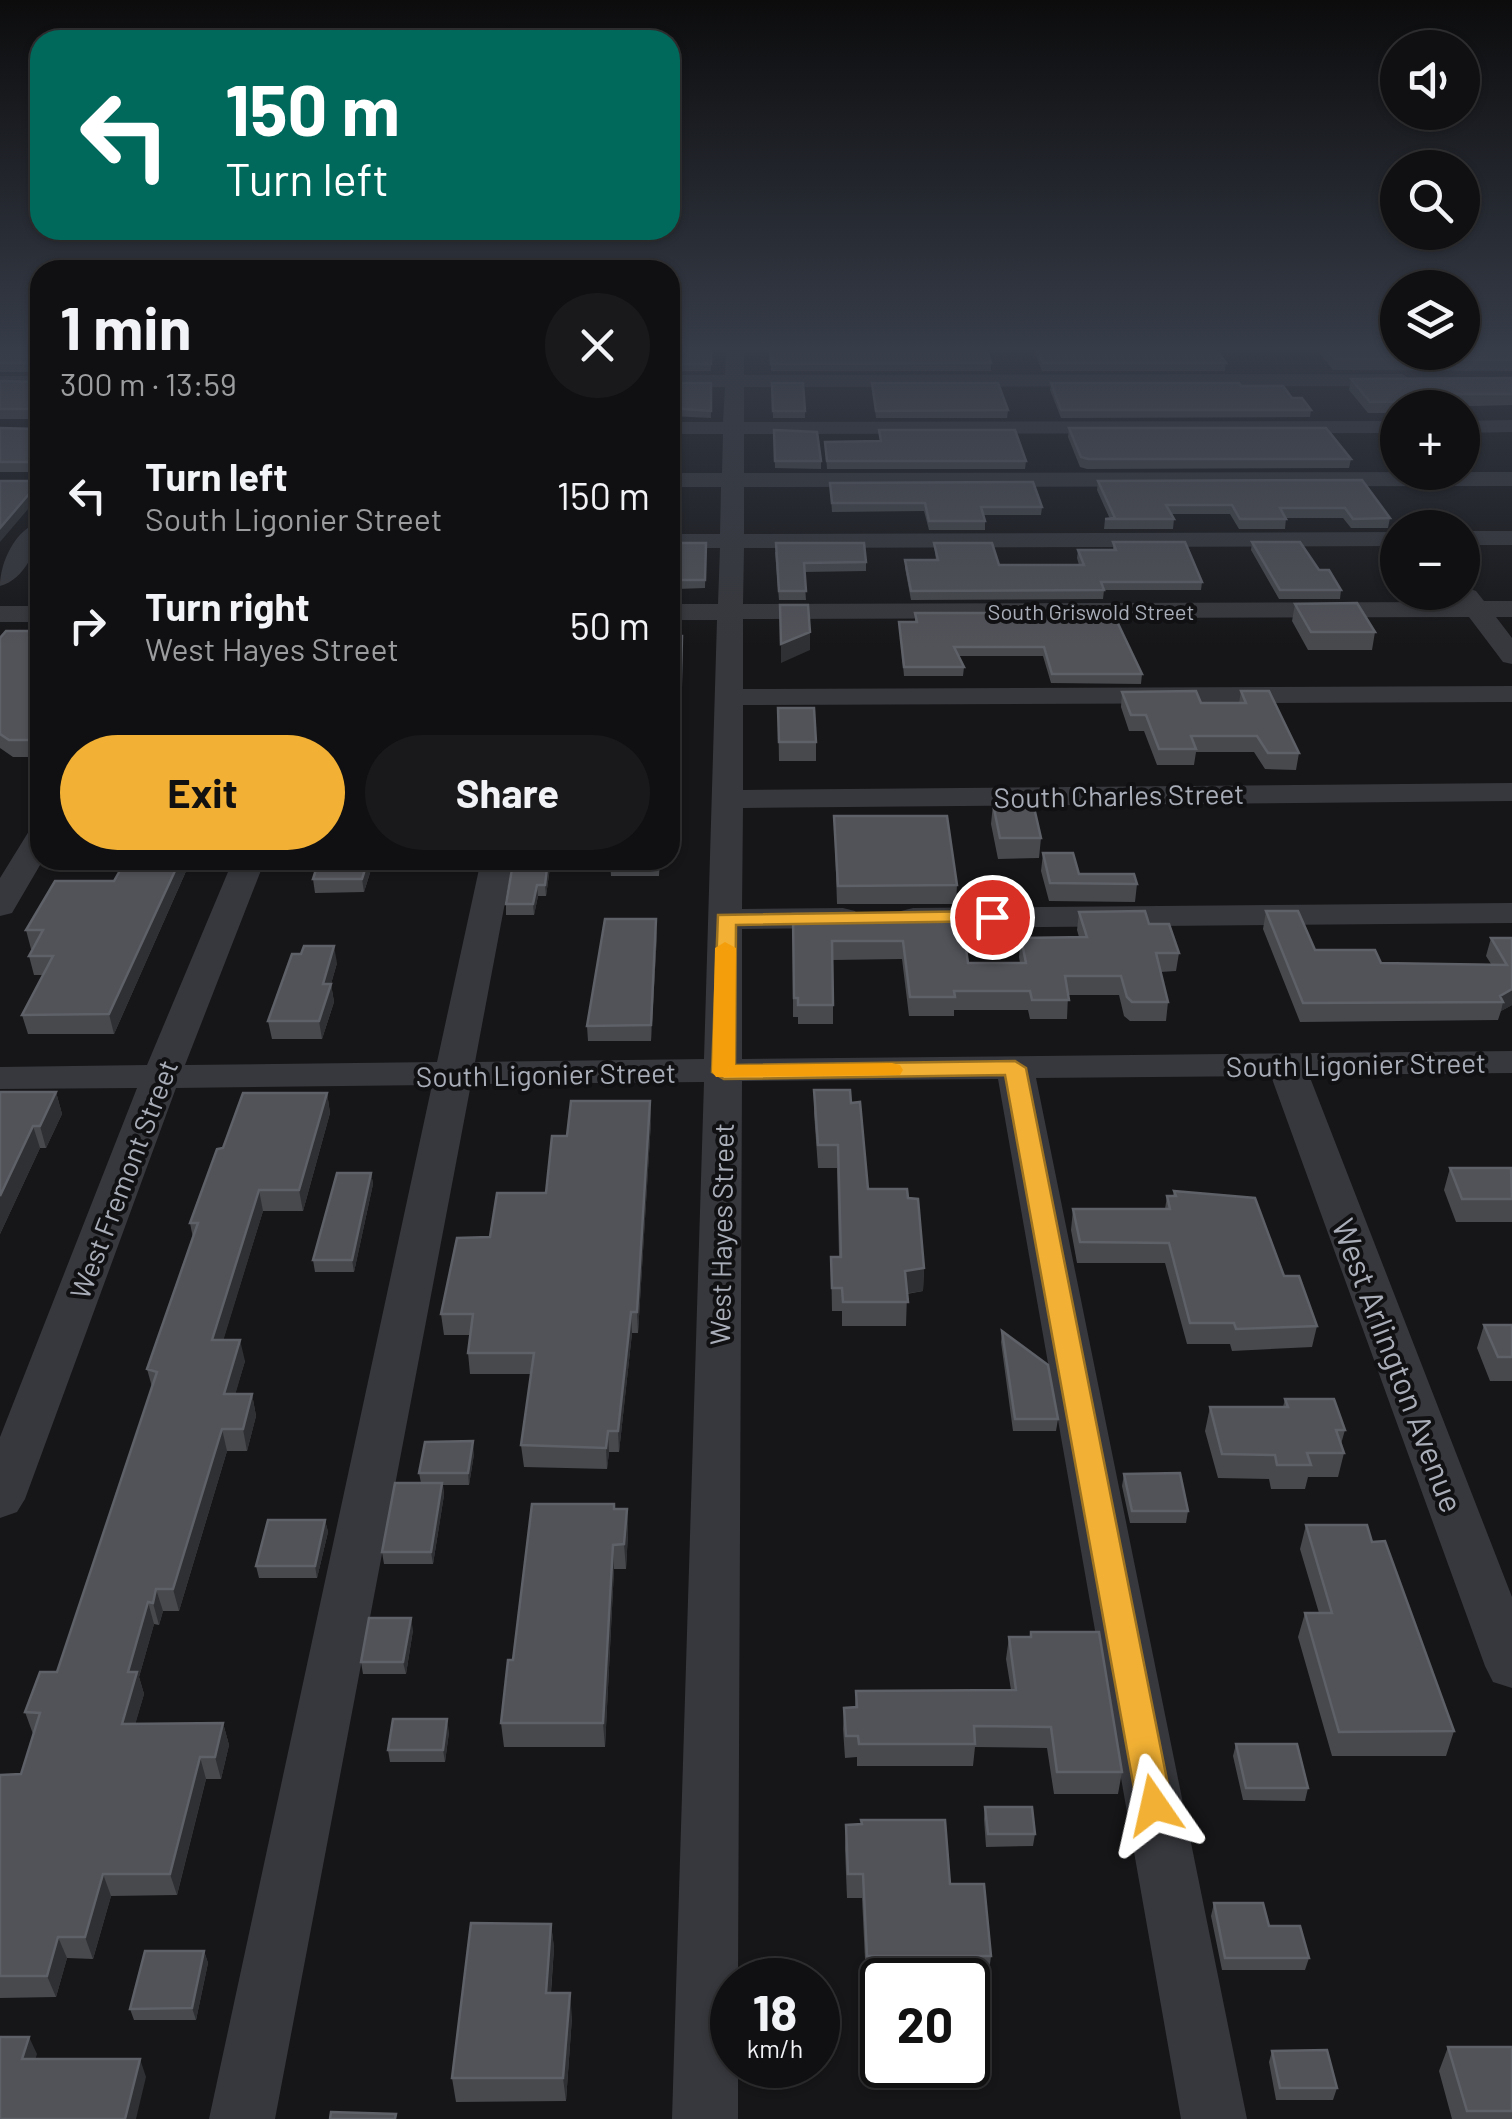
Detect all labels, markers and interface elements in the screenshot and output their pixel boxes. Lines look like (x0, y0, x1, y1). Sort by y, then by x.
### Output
map controls (1380, 30, 1480, 610)
button: sound (1380, 30, 1480, 130)
text: 150 m (225, 66, 400, 150)
icon: left (60, 70, 190, 200)
button: search (1380, 150, 1480, 250)
text: Turn left (225, 151, 389, 205)
button: layers (1380, 270, 1480, 370)
text: 1 min (60, 290, 191, 362)
button: close (545, 293, 650, 398)
text: 300 m · 13:59 (60, 364, 237, 402)
button: + (1380, 390, 1480, 490)
text: Turn left (145, 453, 288, 499)
icon: left (60, 468, 115, 523)
text: 150 m (557, 472, 650, 518)
text: South Ligonier Street (145, 499, 442, 537)
button: − (1380, 510, 1480, 610)
text: Turn right (145, 583, 310, 629)
icon: right (60, 598, 115, 653)
street label: South Griswold Street (988, 598, 1194, 624)
text: 50 m (570, 602, 650, 648)
text: West Hayes Street (145, 629, 399, 667)
button: Exit (60, 735, 345, 850)
button: Share (365, 735, 650, 850)
street label: South Charles Street (993, 776, 1245, 814)
pin (950, 875, 1035, 960)
icon: arrive (965, 890, 1020, 945)
street label: South Ligonier Street (1226, 1045, 1486, 1083)
street label: West Fremont Street (62, 1055, 184, 1303)
street label: South Ligonier Street (416, 1055, 676, 1093)
street label: West Hayes Street (702, 1123, 740, 1345)
street label: West Arlington Avenue (1325, 1213, 1473, 1517)
position arrow (1102, 1753, 1206, 1857)
speed limit sign: 20 (860, 1958, 990, 2088)
text: 18 (753, 1981, 797, 2041)
text: km/h (747, 2033, 803, 2063)

